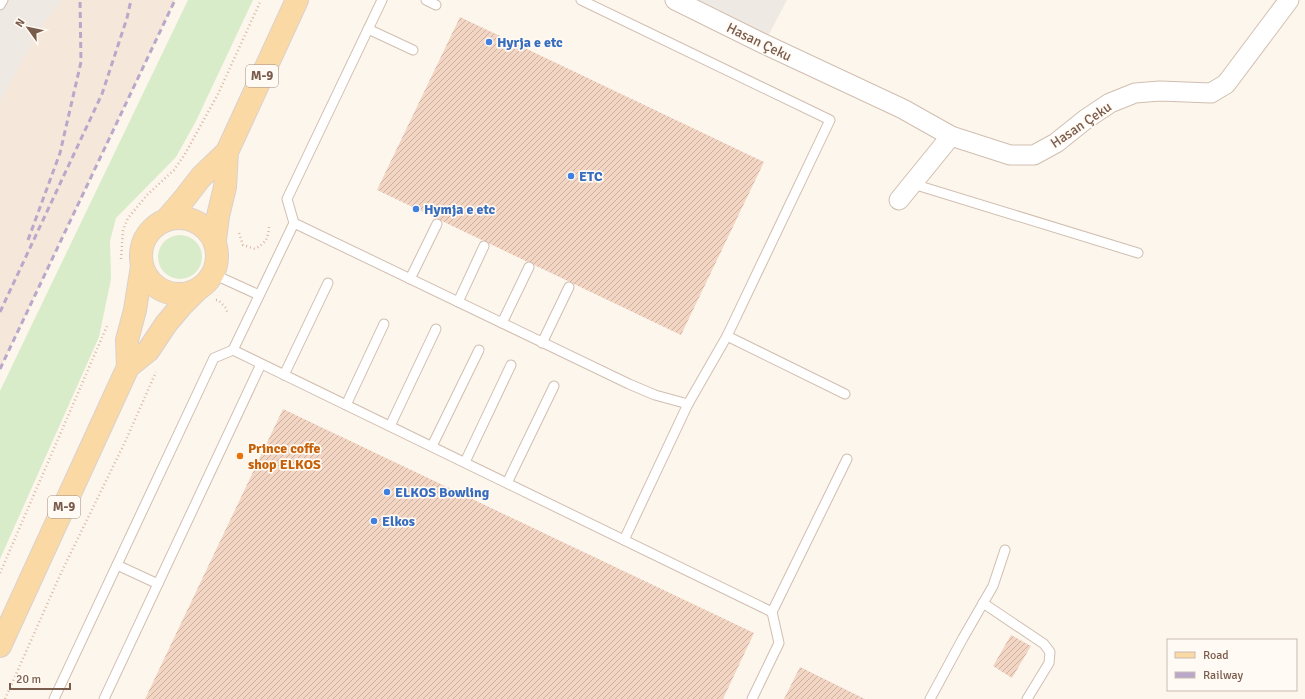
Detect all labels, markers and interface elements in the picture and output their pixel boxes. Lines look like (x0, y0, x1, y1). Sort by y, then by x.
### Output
north arrow (8, 8, 48, 48)
text: N (12, 16, 28, 30)
street label: Hasan Çeku (724, 19, 794, 65)
place label: Hyrja e etc (497, 34, 563, 51)
marker: Hyrja e etc (484, 37, 494, 47)
road number: M-9 (246, 65, 278, 87)
street label: Hasan Çeku (1047, 98, 1115, 152)
place label: ETC (579, 168, 603, 185)
marker: ETC (566, 171, 576, 181)
place label: Hymja e etc (424, 201, 496, 218)
marker: Hymja e etc (411, 204, 421, 214)
place label: Prince coffe shop ELKOS (248, 440, 321, 473)
marker: Prince coffe shop ELKOS (235, 451, 245, 461)
place label: ELKOS Bowling (395, 484, 490, 501)
marker: ELKOS Bowling (382, 487, 392, 497)
road number: M-9 (48, 496, 80, 518)
place label: Elkos (382, 513, 415, 530)
marker: Elkos (369, 516, 379, 526)
legend (1167, 639, 1297, 691)
text: Road (1203, 648, 1229, 663)
scale bar (10, 665, 70, 691)
text: Railway (1203, 668, 1243, 683)
text: 20 m (16, 672, 41, 687)

